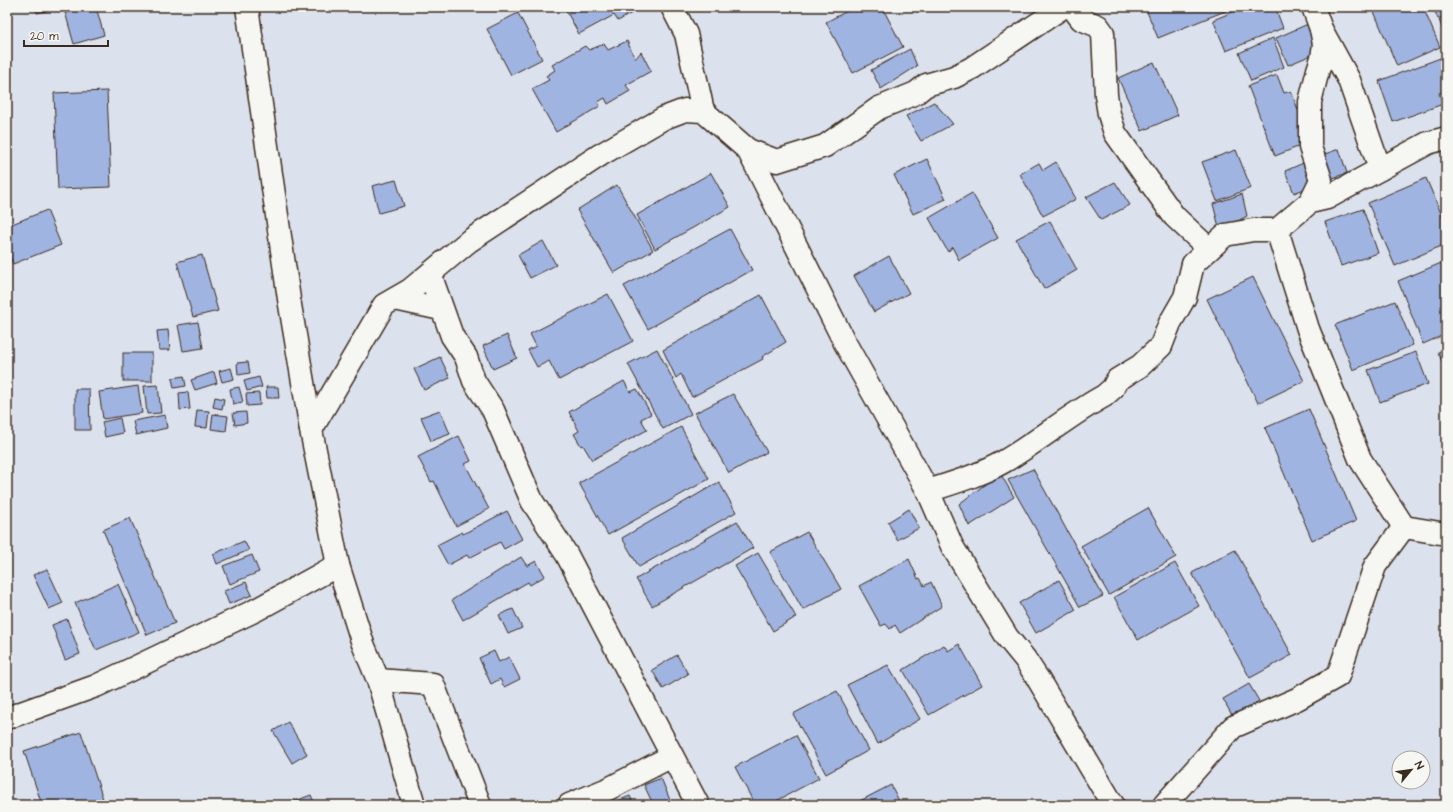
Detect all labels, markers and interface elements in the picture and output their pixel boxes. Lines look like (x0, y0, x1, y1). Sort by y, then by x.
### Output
scale bar (24, 22, 108, 48)
text: 20 m (30, 28, 59, 45)
north arrow (1391, 750, 1431, 790)
text: N (1411, 759, 1428, 772)

